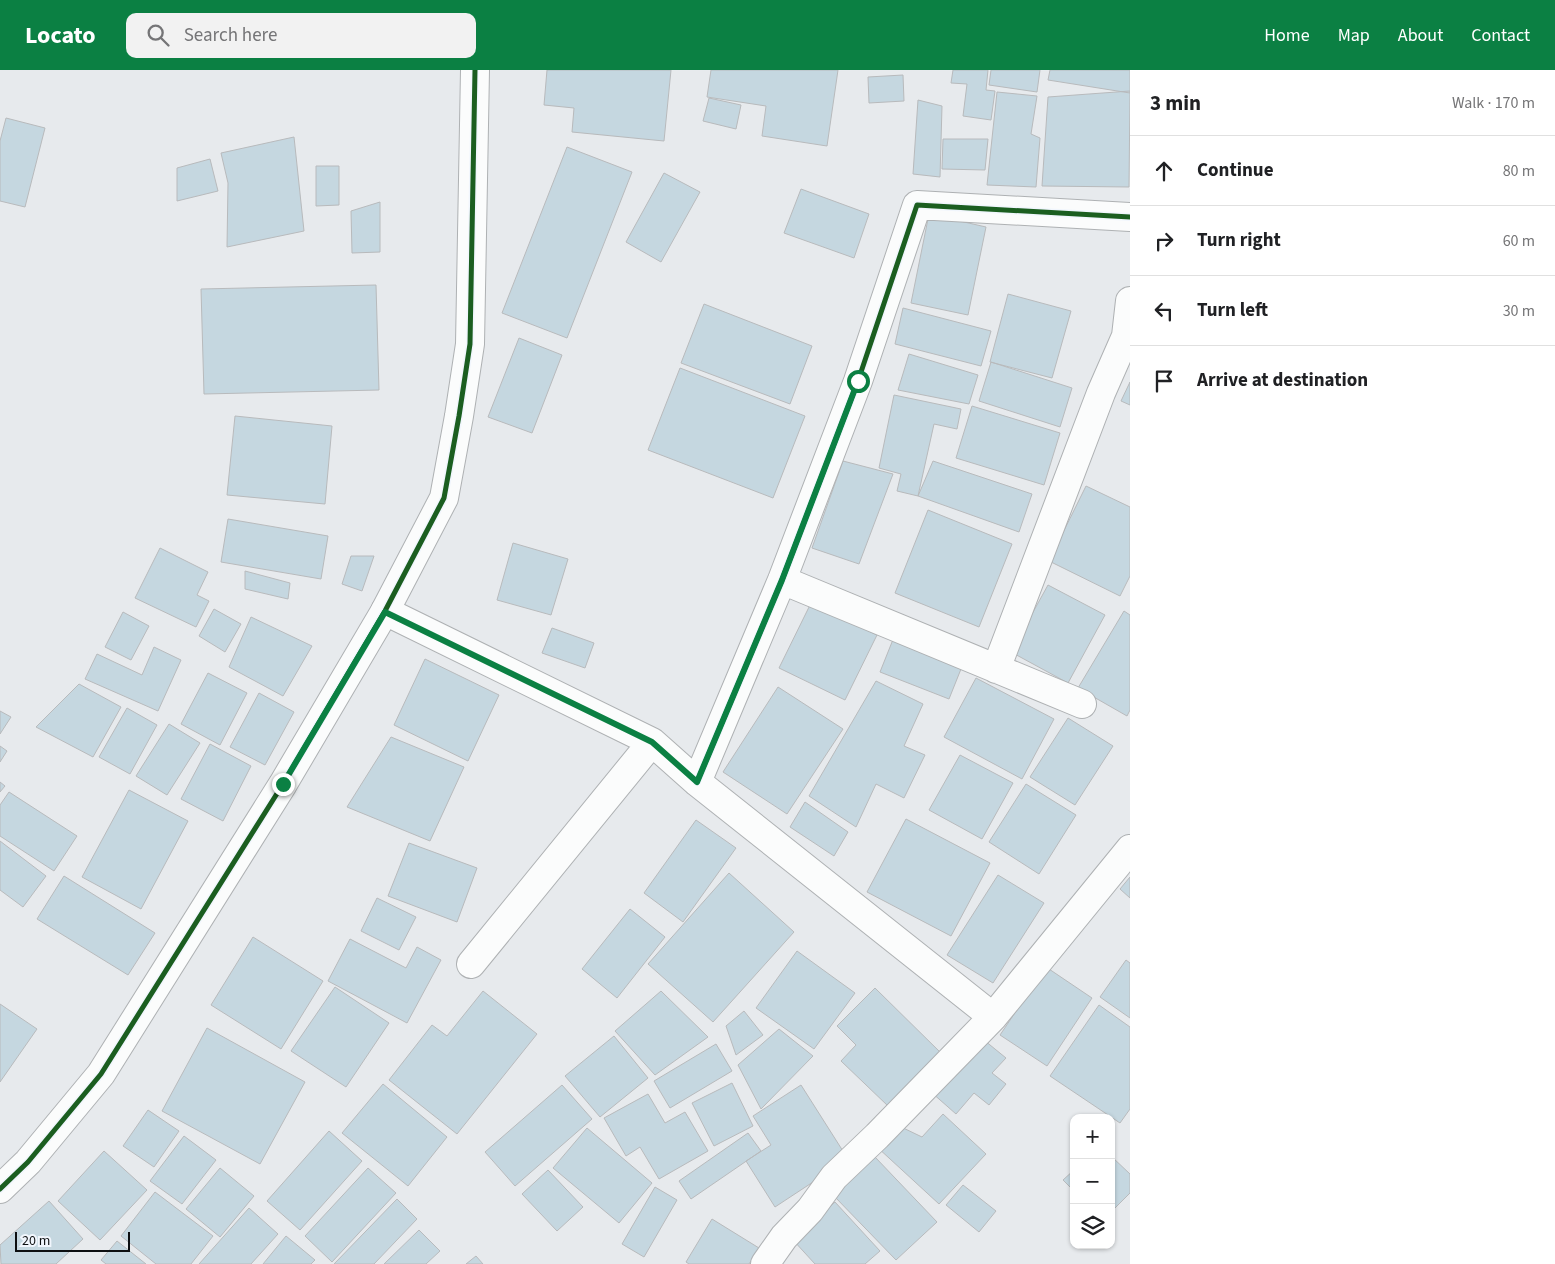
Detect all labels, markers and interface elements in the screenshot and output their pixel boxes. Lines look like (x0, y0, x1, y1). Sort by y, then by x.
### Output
search box (126, 13, 476, 58)
text: Locato (25, 18, 96, 53)
icon: search (144, 21, 172, 49)
text: Search here (184, 22, 277, 49)
text: Home (1264, 23, 1310, 48)
text: Map (1338, 23, 1370, 48)
text: About (1398, 23, 1443, 48)
text: Contact (1471, 23, 1530, 48)
text: 3 min (1150, 88, 1201, 118)
text: Walk · 170 m (1452, 92, 1535, 114)
icon: ahead (1150, 157, 1178, 185)
text: Continue (1197, 157, 1274, 184)
text: 80 m (1503, 160, 1535, 182)
icon: right (1150, 227, 1178, 255)
text: Turn right (1197, 227, 1281, 254)
text: 60 m (1503, 230, 1535, 252)
icon: left (1150, 297, 1178, 325)
text: Turn left (1197, 297, 1268, 324)
text: 30 m (1503, 300, 1535, 322)
icon: arrive (1150, 367, 1178, 395)
text: Arrive at destination (1197, 367, 1368, 394)
route start (847, 370, 870, 393)
route end (272, 773, 295, 796)
map controls (1070, 1114, 1115, 1249)
button: + (1070, 1114, 1115, 1159)
button: − (1070, 1159, 1115, 1204)
button: layers (1070, 1204, 1115, 1249)
scale bar (15, 1229, 130, 1252)
text: 20 m (22, 1231, 50, 1251)

